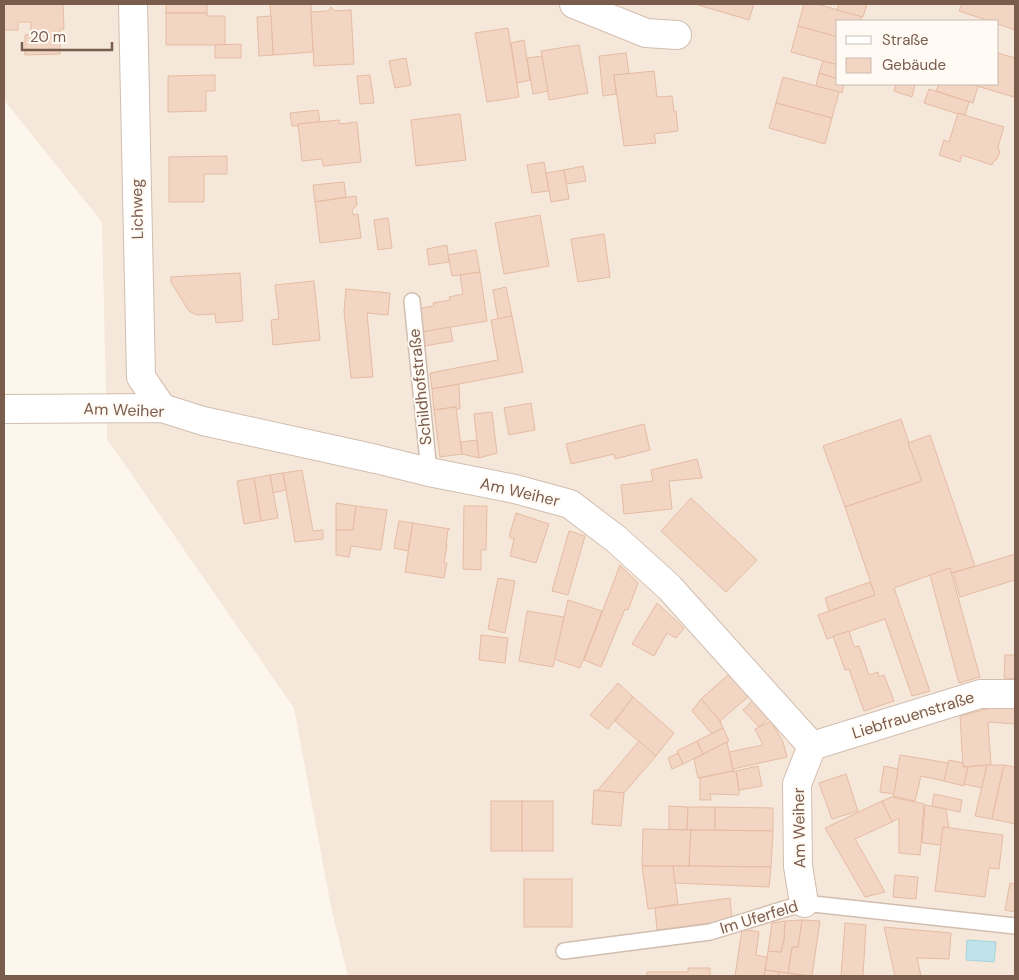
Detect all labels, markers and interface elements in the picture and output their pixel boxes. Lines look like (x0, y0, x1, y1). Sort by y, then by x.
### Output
scale bar (22, 20, 112, 52)
legend (836, 20, 999, 85)
text: 20 m (30, 27, 66, 47)
text: Straße (882, 30, 929, 50)
text: Gebäude (882, 55, 946, 75)
street label: Lichweg (126, 179, 148, 239)
street label: Schildhofstraße (403, 328, 437, 446)
street label: Am Weiher (83, 398, 165, 422)
street label: Am Weiher (478, 473, 562, 511)
street label: Liebfrauenstraße (849, 686, 977, 744)
street label: Am Weiher (788, 787, 810, 869)
street label: Im Uferfeld (717, 895, 801, 939)

